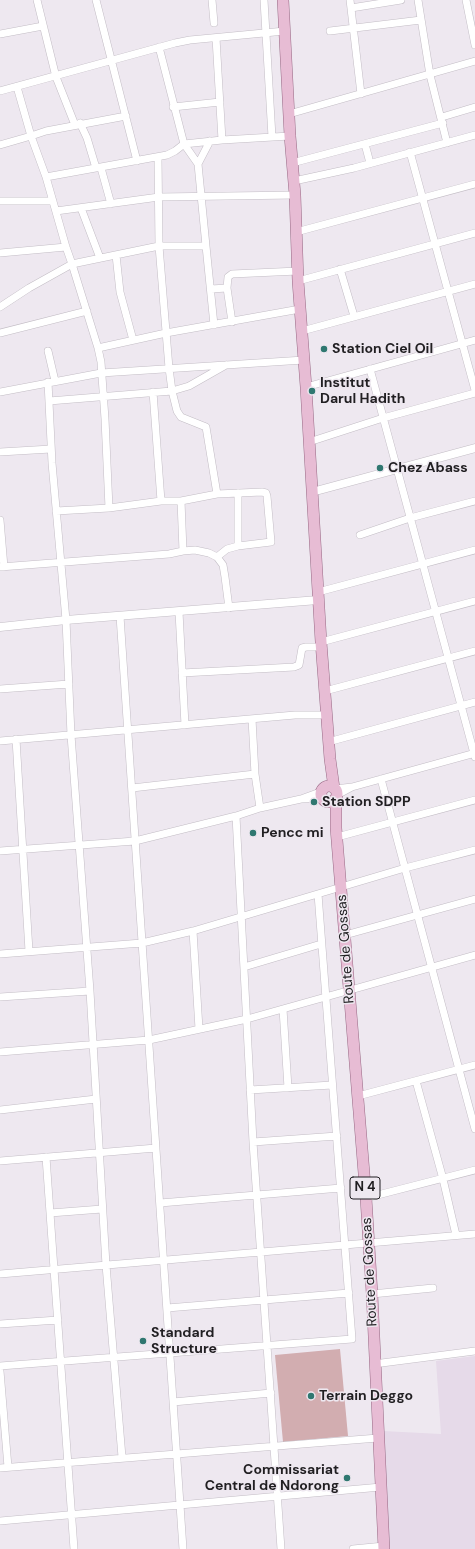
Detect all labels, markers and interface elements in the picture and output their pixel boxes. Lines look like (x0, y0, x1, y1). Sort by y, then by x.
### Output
place label: Station Ciel Oil (332, 341, 433, 357)
marker: Station Ciel Oil (319, 344, 329, 354)
place label: Institut Darul Hadith (320, 375, 405, 408)
marker: Institut Darul Hadith (307, 386, 317, 396)
place label: Chez Abass (388, 460, 468, 476)
marker: Chez Abass (375, 463, 385, 473)
place label: Station SDPP (322, 794, 411, 810)
marker: Station SDPP (309, 797, 319, 807)
place label: Pencc mi (261, 825, 324, 841)
marker: Pencc mi (248, 828, 258, 838)
street label: Route de Gossas (334, 894, 358, 1004)
road number: N 4 (350, 1177, 380, 1199)
street label: Route de Gossas (359, 1217, 381, 1327)
place label: Standard Structure (151, 1325, 217, 1358)
marker: Standard Structure (138, 1336, 148, 1346)
place label: Terrain Deggo (319, 1388, 413, 1404)
marker: Terrain Deggo (306, 1391, 316, 1401)
place label: Commissariat Central de Ndorong (205, 1462, 339, 1494)
marker: Commissariat Central de Ndorong (342, 1473, 352, 1483)

